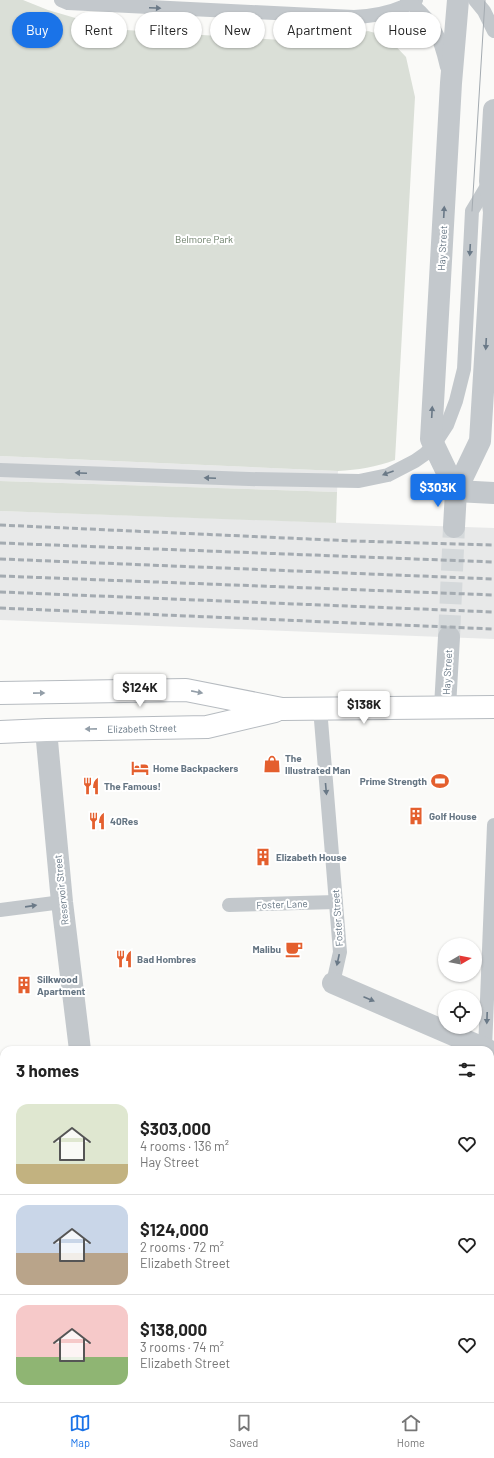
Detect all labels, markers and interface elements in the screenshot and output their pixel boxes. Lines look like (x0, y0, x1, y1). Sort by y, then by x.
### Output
one-way arrow (149, 4, 161, 11)
chip: Buy (12, 12, 63, 48)
chip: Rent (71, 12, 127, 48)
chip: Filters (135, 12, 202, 48)
chip: New (210, 12, 265, 48)
chip: Apartment (273, 12, 366, 48)
chip: House (374, 12, 441, 48)
one-way arrow (440, 206, 447, 218)
street label: Hay Street (435, 225, 449, 271)
park label: Belmore Park (175, 233, 233, 245)
one-way arrow (467, 244, 473, 257)
one-way arrow (482, 338, 489, 350)
one-way arrow (429, 406, 436, 418)
one-way arrow (74, 470, 87, 476)
one-way arrow (382, 471, 394, 477)
pin: $303K (410, 474, 466, 508)
one-way arrow (203, 475, 216, 481)
text: $303K (419, 479, 457, 495)
street label: Hay Street (440, 649, 454, 695)
pin: $124K (112, 674, 168, 708)
text: $124K (122, 679, 158, 695)
one-way arrow (33, 690, 46, 696)
one-way arrow (191, 690, 203, 696)
pin: $138K (336, 691, 392, 725)
text: $138K (347, 696, 381, 712)
street label: Elizabeth Street (107, 722, 177, 735)
one-way arrow (84, 726, 97, 732)
place label: The Illustrated Man (285, 752, 350, 776)
shop icon: The Illustrated Man (262, 754, 282, 774)
hotel icon: Home Backpackers (130, 758, 150, 778)
place label: Home Backpackers (153, 762, 238, 774)
sports icon: Prime Strength (430, 771, 450, 791)
place label: Prime Strength (360, 775, 427, 787)
restaurant icon: The Famous! (81, 776, 101, 796)
place label: The Famous! (104, 780, 161, 792)
one-way arrow (323, 783, 330, 795)
building icon: Golf House (406, 806, 426, 826)
place label: Golf House (429, 810, 477, 822)
restaurant icon: 40Res (87, 811, 107, 831)
place label: 40Res (110, 815, 138, 827)
building icon: Elizabeth House (253, 847, 273, 867)
place label: Elizabeth House (276, 851, 347, 863)
street label: Reservoir Street (51, 854, 71, 926)
street label: Foster Street (329, 889, 345, 947)
street label: Foster Lane (256, 897, 308, 911)
one-way arrow (25, 903, 37, 909)
north arrow (438, 938, 482, 982)
map controls (438, 938, 482, 1034)
cafe icon: Malibu (284, 939, 304, 959)
place label: Malibu (252, 943, 281, 955)
restaurant icon: Bad Hombres (114, 949, 134, 969)
place label: Bad Hombres (137, 953, 196, 965)
one-way arrow (335, 954, 341, 966)
place label: Silkwood Apartment (37, 973, 86, 997)
building icon: Silkwood Apartment (14, 975, 34, 995)
button: locate (438, 990, 482, 1034)
one-way arrow (363, 995, 375, 1002)
one-way arrow (483, 1012, 490, 1024)
icon: filters (456, 1059, 478, 1081)
text: 3 homes (16, 1060, 79, 1080)
text: $303,000 (140, 1118, 211, 1138)
icon: home (48, 1120, 96, 1168)
icon: heart (456, 1133, 478, 1155)
text: 4 rooms · 136 m² (140, 1138, 229, 1154)
text: Hay Street (140, 1154, 199, 1170)
text: $124,000 (140, 1219, 209, 1239)
icon: home (48, 1221, 96, 1269)
icon: heart (456, 1234, 478, 1256)
text: 2 rooms · 72 m² (140, 1239, 224, 1255)
text: Elizabeth Street (140, 1255, 230, 1271)
text: $138,000 (140, 1319, 207, 1339)
icon: home (48, 1321, 96, 1369)
icon: heart (456, 1334, 478, 1356)
text: 3 rooms · 74 m² (140, 1339, 224, 1355)
text: Elizabeth Street (140, 1355, 230, 1371)
tab: Map (69, 1412, 91, 1449)
tab: Saved (230, 1412, 258, 1449)
tab: Home (397, 1412, 425, 1449)

